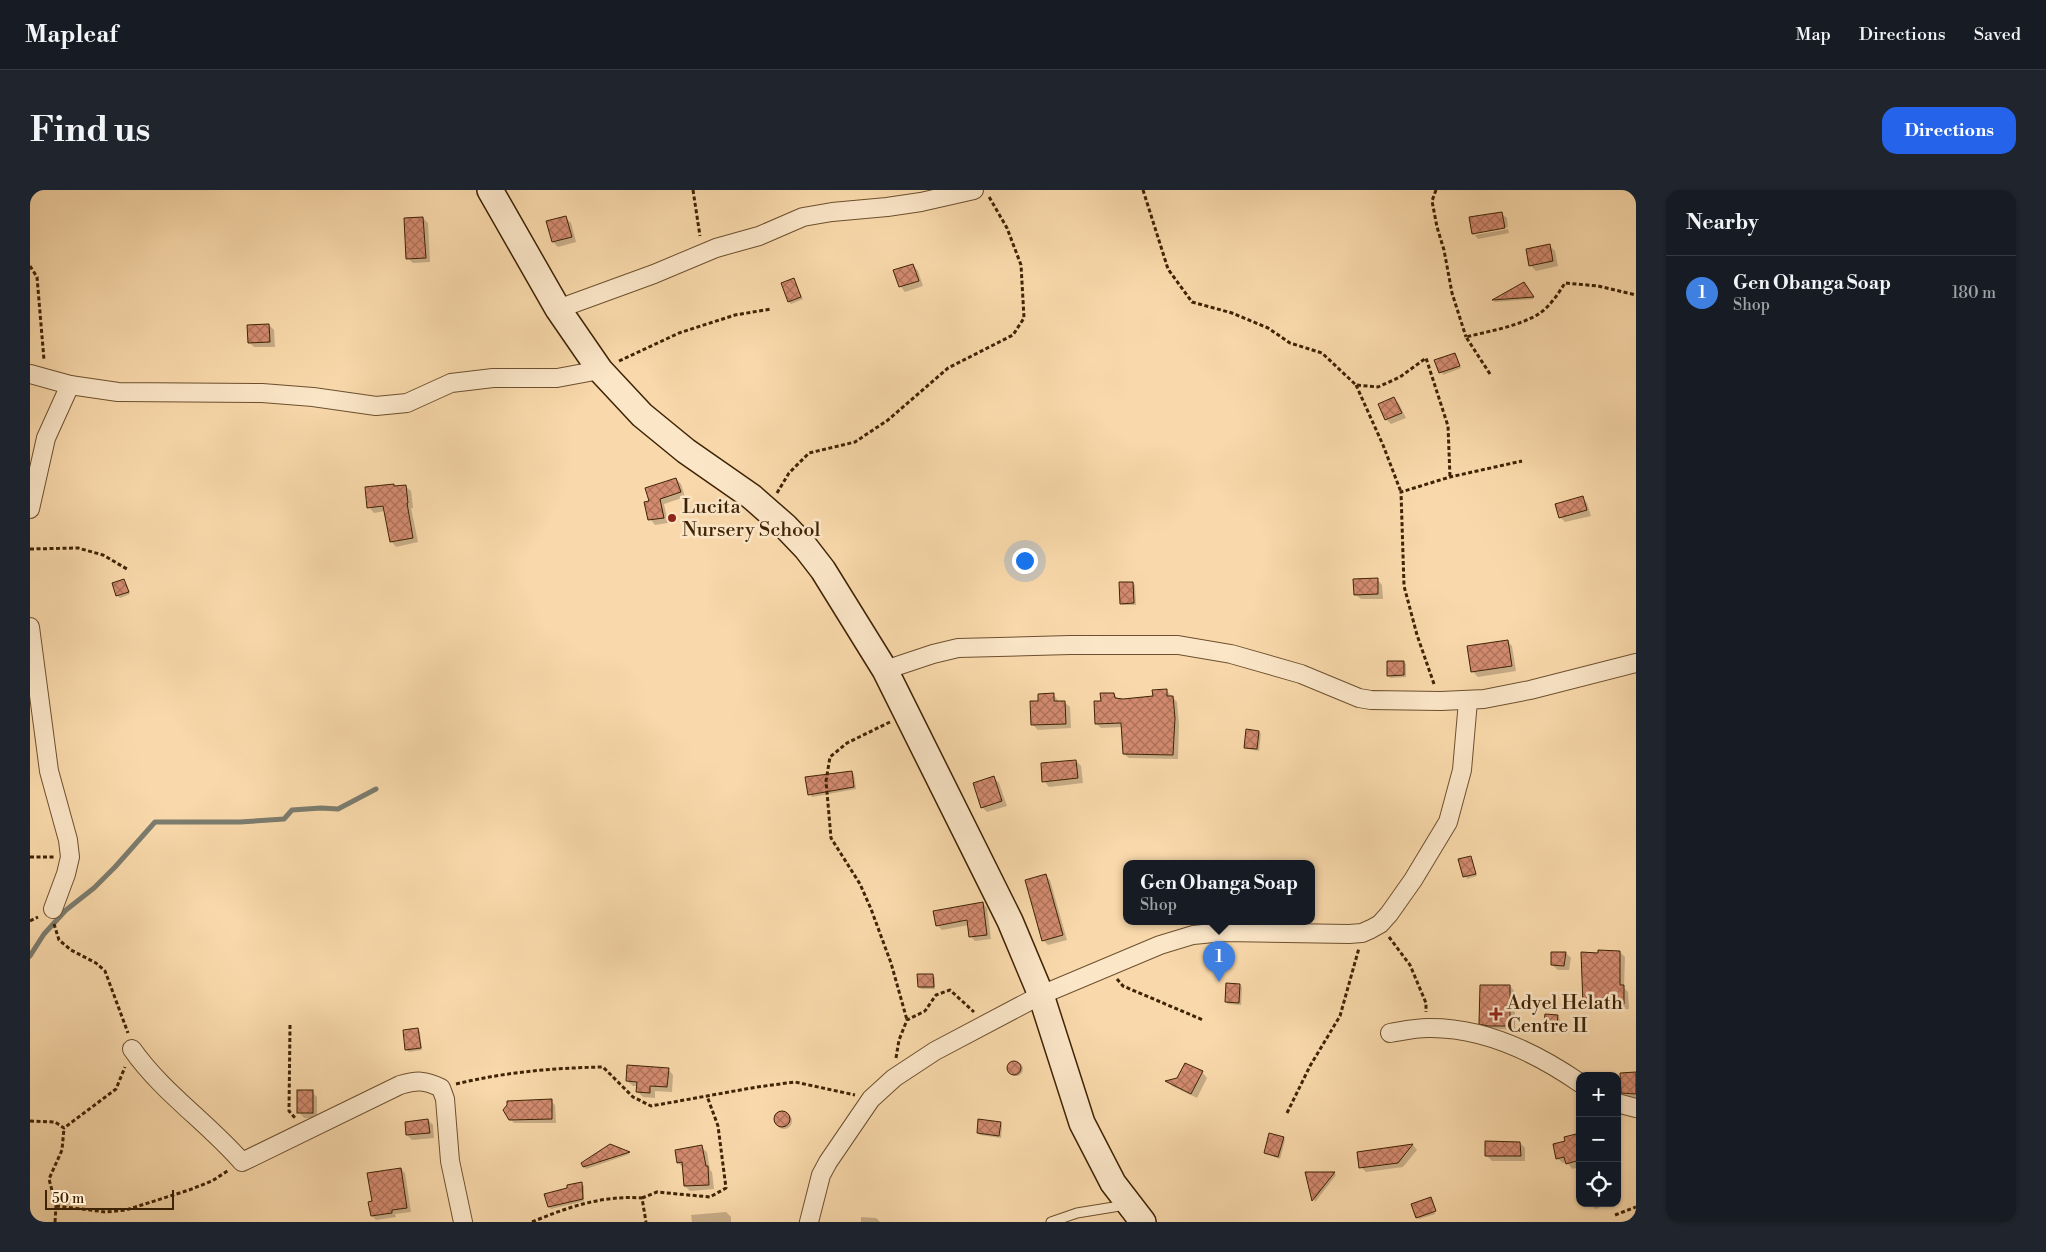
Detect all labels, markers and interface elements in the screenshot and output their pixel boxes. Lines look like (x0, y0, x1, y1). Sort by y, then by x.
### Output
text: Mapleaf (25, 20, 118, 50)
text: Map (1795, 23, 1831, 46)
text: Directions (1859, 23, 1946, 46)
text: Saved (1974, 23, 2021, 46)
button: Directions (1882, 107, 2016, 154)
text: Find us (30, 109, 150, 152)
text: Nearby (1686, 210, 1759, 236)
text: Gen Obanga Soap (1733, 271, 1891, 295)
text: 1 (1698, 283, 1706, 303)
text: 180 m (1952, 283, 1996, 303)
text: Shop (1733, 295, 1770, 315)
place label: Lucita Nursery School (682, 495, 821, 543)
marker: Lucita Nursery School (666, 512, 678, 524)
your location (1012, 548, 1038, 574)
popup (1123, 860, 1315, 925)
text: Gen Obanga Soap (1140, 871, 1298, 895)
text: Shop (1140, 895, 1177, 915)
pin: 1 (1203, 941, 1235, 982)
place label: Adyel Helath Centre II (1506, 991, 1623, 1039)
marker: Adyel Helath Centre II (1489, 1007, 1503, 1021)
map controls (1576, 1072, 1621, 1207)
button: + (1576, 1072, 1621, 1117)
button: − (1576, 1117, 1621, 1162)
button: locate (1576, 1162, 1621, 1207)
scale bar (45, 1187, 174, 1210)
text: 50 m (52, 1190, 84, 1208)

